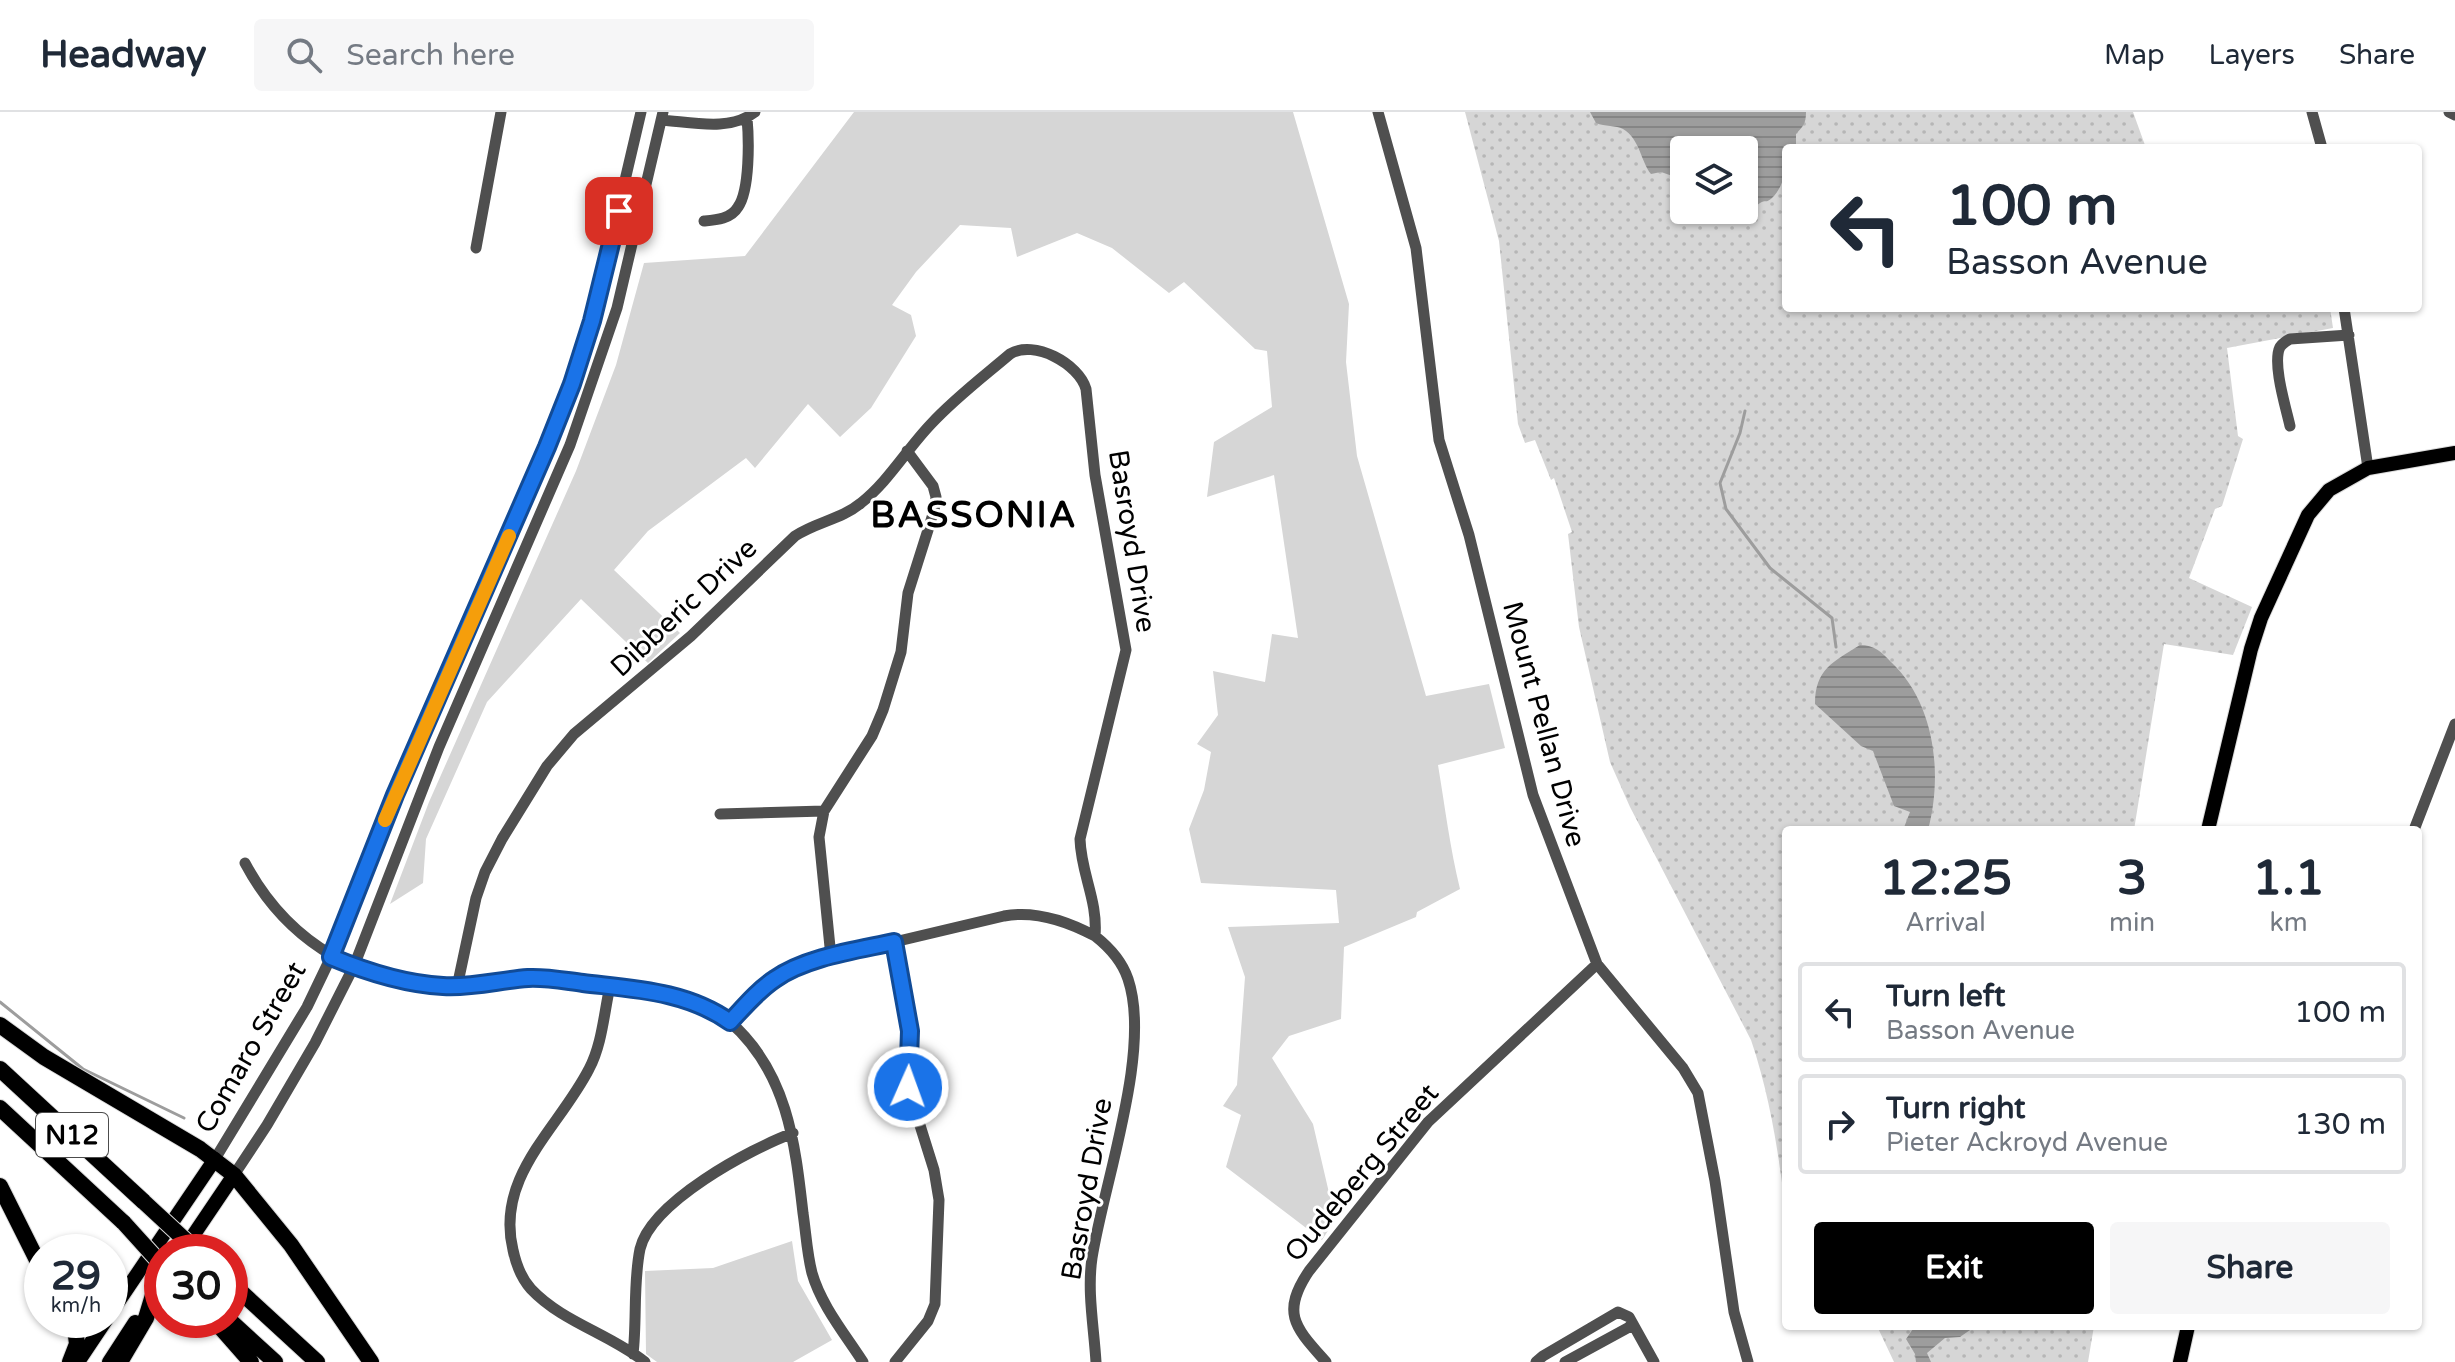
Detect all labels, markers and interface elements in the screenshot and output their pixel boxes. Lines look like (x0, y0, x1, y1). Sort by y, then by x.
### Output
search box (254, 19, 814, 91)
text: Headway (40, 32, 206, 78)
icon: search (282, 33, 326, 77)
text: Search here (346, 37, 515, 74)
text: Map (2104, 38, 2165, 72)
text: Layers (2209, 38, 2295, 72)
text: Share (2339, 38, 2415, 72)
map controls (1670, 136, 1758, 224)
button: layers (1670, 136, 1758, 224)
text: 100 m (1946, 173, 2117, 240)
icon: left (1814, 176, 1918, 280)
pin (585, 177, 653, 245)
icon: arrive (597, 189, 641, 233)
text: Basson Avenue (1946, 241, 2208, 284)
street label: Basroyd Drive (1101, 447, 1163, 635)
district label: BASSONIA (870, 494, 1078, 537)
street label: Dibberic Drive (603, 531, 764, 684)
street label: Mount Pellan Drive (1495, 598, 1593, 851)
text: 12:25 (1879, 850, 2012, 908)
text: 3 (2117, 850, 2147, 908)
text: 1.1 (2252, 850, 2325, 908)
text: Arrival (1905, 907, 1986, 938)
text: min (2109, 907, 2155, 938)
text: km (2270, 907, 2308, 938)
street label: Comaro Street (188, 956, 314, 1139)
text: Turn left (1886, 978, 2005, 1015)
icon: left (1818, 990, 1862, 1034)
text: 100 m (2294, 994, 2386, 1031)
text: Basson Avenue (1886, 1015, 2075, 1046)
position arrow (866, 1045, 950, 1129)
street label: Oudeberg Street (1277, 1077, 1446, 1269)
text: Turn right (1886, 1090, 2026, 1127)
street label: Basroyd Drive (1054, 1095, 1120, 1283)
icon: right (1818, 1102, 1862, 1146)
text: 130 m (2294, 1106, 2386, 1143)
road number: N12 (36, 1113, 108, 1157)
text: Pieter Ackroyd Avenue (1886, 1127, 2168, 1158)
button: Exit (1814, 1222, 2094, 1314)
button: Share (2110, 1222, 2390, 1314)
speed limit sign: 30 (144, 1234, 248, 1338)
text: 29 (51, 1252, 101, 1300)
text: km/h (51, 1294, 101, 1318)

